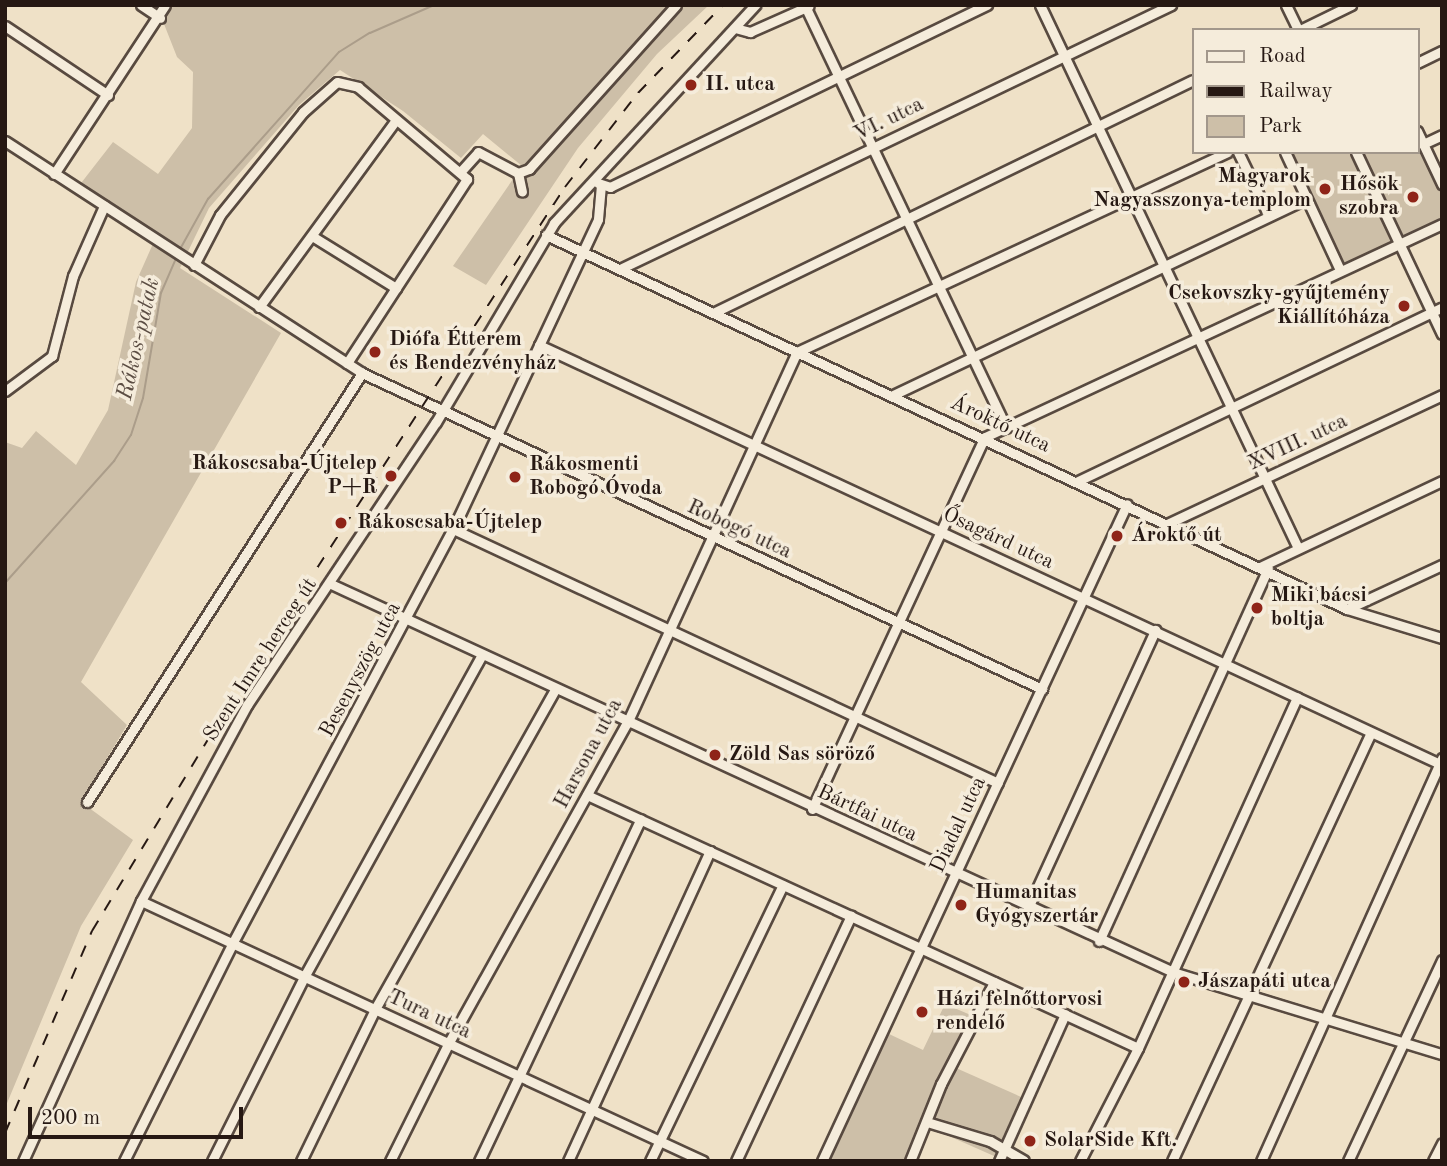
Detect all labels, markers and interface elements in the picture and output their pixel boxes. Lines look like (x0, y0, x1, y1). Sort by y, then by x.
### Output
legend (1192, 28, 1419, 154)
text: Road (1259, 46, 1306, 67)
place label: II. utca (705, 72, 775, 98)
marker: II. utca (683, 77, 699, 93)
text: Railway (1259, 81, 1333, 102)
street label: VI. utca (850, 92, 928, 148)
text: Park (1259, 116, 1302, 137)
place label: Magyarok Nagyasszonya-templom (1094, 164, 1311, 214)
place label: Hősök szobra (1339, 172, 1399, 222)
marker: Magyarok Nagyasszonya-templom (1317, 181, 1333, 197)
marker: Hősök szobra (1405, 189, 1421, 205)
water label: Rákos-patak (112, 275, 166, 403)
place label: Csekovszky-gyűjtemény Kiállítóháza (1168, 281, 1390, 331)
marker: Csekovszky-gyűjtemény Kiállítóháza (1396, 298, 1412, 314)
place label: Diófa Étterem és Rendezvényház (389, 327, 556, 377)
marker: Diófa Étterem és Rendezvényház (367, 344, 383, 360)
street label: Ároktő utca (946, 391, 1054, 459)
street label: XVIII. utca (1244, 409, 1352, 477)
place label: Rákoscsaba-Újtelep P+R (192, 451, 377, 501)
place label: Rákosmenti Robogó Óvoda (529, 452, 662, 502)
marker: Rákoscsaba-Újtelep P+R (383, 468, 399, 484)
marker: Rákosmenti Robogó Óvoda (507, 469, 523, 485)
street label: Robogó utca (683, 495, 795, 565)
street label: Ősagárd utca (939, 502, 1057, 576)
place label: Rákoscsaba-Újtelep (357, 510, 542, 536)
marker: Rákoscsaba-Újtelep (331, 513, 351, 533)
place label: Ároktő út (1131, 523, 1222, 549)
marker: Ároktő út (1109, 528, 1125, 544)
street label: Szent Imre herceg út (199, 574, 323, 746)
place label: Miki bácsi boltja (1271, 583, 1367, 633)
street label: Besenyszög utca (315, 598, 407, 742)
marker: Miki bácsi boltja (1249, 600, 1265, 616)
street label: Harsona utca (550, 695, 628, 813)
place label: Zöld Sas söröző (729, 742, 875, 768)
marker: Zöld Sas söröző (707, 747, 723, 763)
street label: Diadal utca (926, 773, 992, 877)
street label: Bártfai utca (813, 780, 921, 848)
place label: Humanitas Gyógyszertár (975, 880, 1098, 930)
marker: Humanitas Gyógyszertár (953, 897, 969, 913)
place label: Jászapáti utca (1198, 969, 1331, 995)
marker: Jászapáti utca (1176, 974, 1192, 990)
street label: Tura utca (383, 985, 475, 1045)
place label: Házi felnőttorvosi rendelő (936, 987, 1102, 1037)
marker: Házi felnőttorvosi rendelő (914, 1004, 930, 1020)
scale bar (32, 1092, 247, 1136)
text: 200 m (41, 1108, 100, 1129)
place label: SolarSide Kft. (1044, 1128, 1177, 1154)
marker: SolarSide Kft. (1022, 1133, 1038, 1149)

